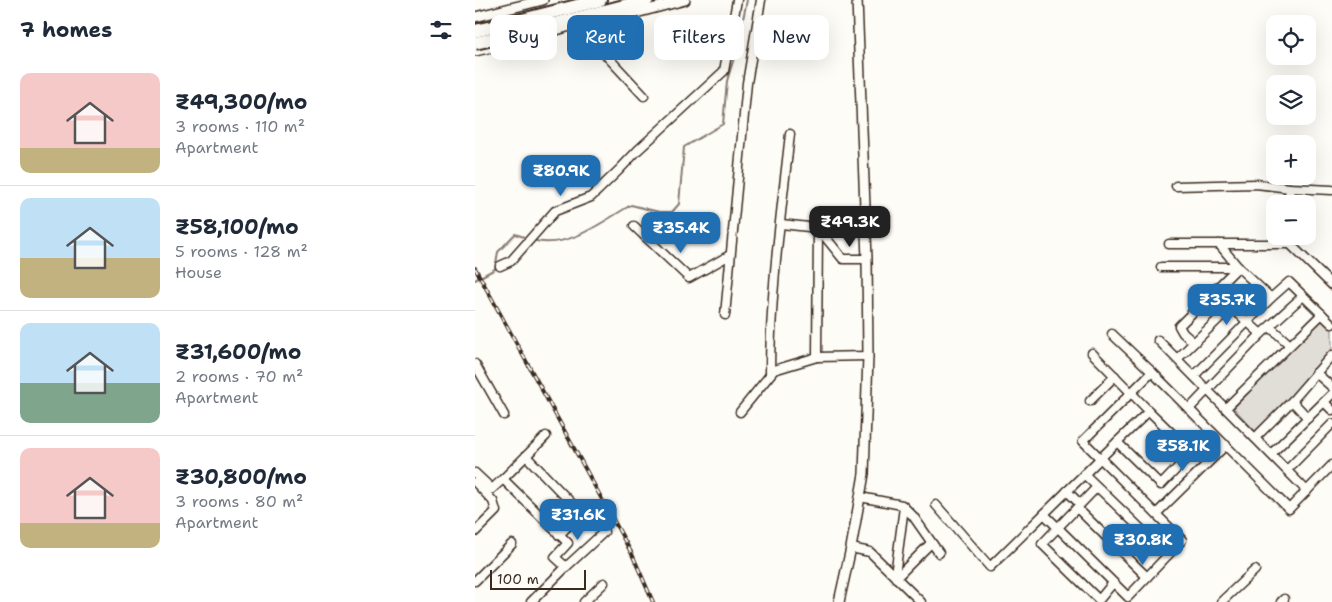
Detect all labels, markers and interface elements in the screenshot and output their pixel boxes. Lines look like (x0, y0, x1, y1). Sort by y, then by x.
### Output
chip: Buy (490, 15, 557, 60)
chip: Rent (567, 15, 644, 60)
chip: Filters (654, 15, 744, 60)
chip: New (754, 15, 829, 60)
map controls (1266, 15, 1316, 245)
button: locate (1266, 15, 1316, 65)
text: 7 homes (20, 16, 112, 44)
icon: filters (427, 16, 455, 44)
button: layers (1266, 75, 1316, 125)
text: ₹49,300/mo (175, 88, 307, 116)
icon: home (60, 93, 120, 153)
text: 3 rooms · 110 m² (175, 116, 305, 137)
button: + (1266, 135, 1316, 185)
text: Apartment (175, 137, 258, 158)
pin: ₹80.9K (520, 154, 602, 197)
text: ₹80.9K (532, 160, 590, 181)
button: − (1266, 195, 1316, 245)
pin: ₹49.3K (809, 206, 891, 248)
text: ₹49.3K (820, 211, 880, 232)
pin: ₹35.4K (640, 212, 722, 254)
text: ₹58,100/mo (175, 213, 299, 241)
text: ₹35.4K (652, 217, 710, 238)
icon: home (60, 218, 120, 278)
text: 5 rooms · 128 m² (175, 241, 308, 262)
text: House (175, 262, 222, 283)
pin: ₹35.7K (1186, 284, 1268, 326)
text: ₹35.7K (1199, 289, 1255, 310)
text: ₹31,600/mo (175, 338, 301, 366)
icon: home (60, 343, 120, 403)
text: 2 rooms · 70 m² (175, 366, 303, 387)
text: Apartment (175, 387, 258, 408)
pin: ₹58.1K (1142, 430, 1224, 472)
text: ₹58.1K (1156, 435, 1210, 456)
text: ₹30,800/mo (175, 463, 307, 491)
icon: home (60, 468, 120, 528)
text: 3 rooms · 80 m² (175, 491, 303, 512)
pin: ₹31.6K (537, 498, 619, 541)
text: ₹31.6K (551, 504, 605, 525)
text: Apartment (175, 512, 258, 533)
pin: ₹30.8K (1102, 524, 1184, 566)
text: ₹30.8K (1114, 529, 1172, 550)
scale bar (490, 567, 586, 590)
text: 100 m (497, 570, 539, 588)

